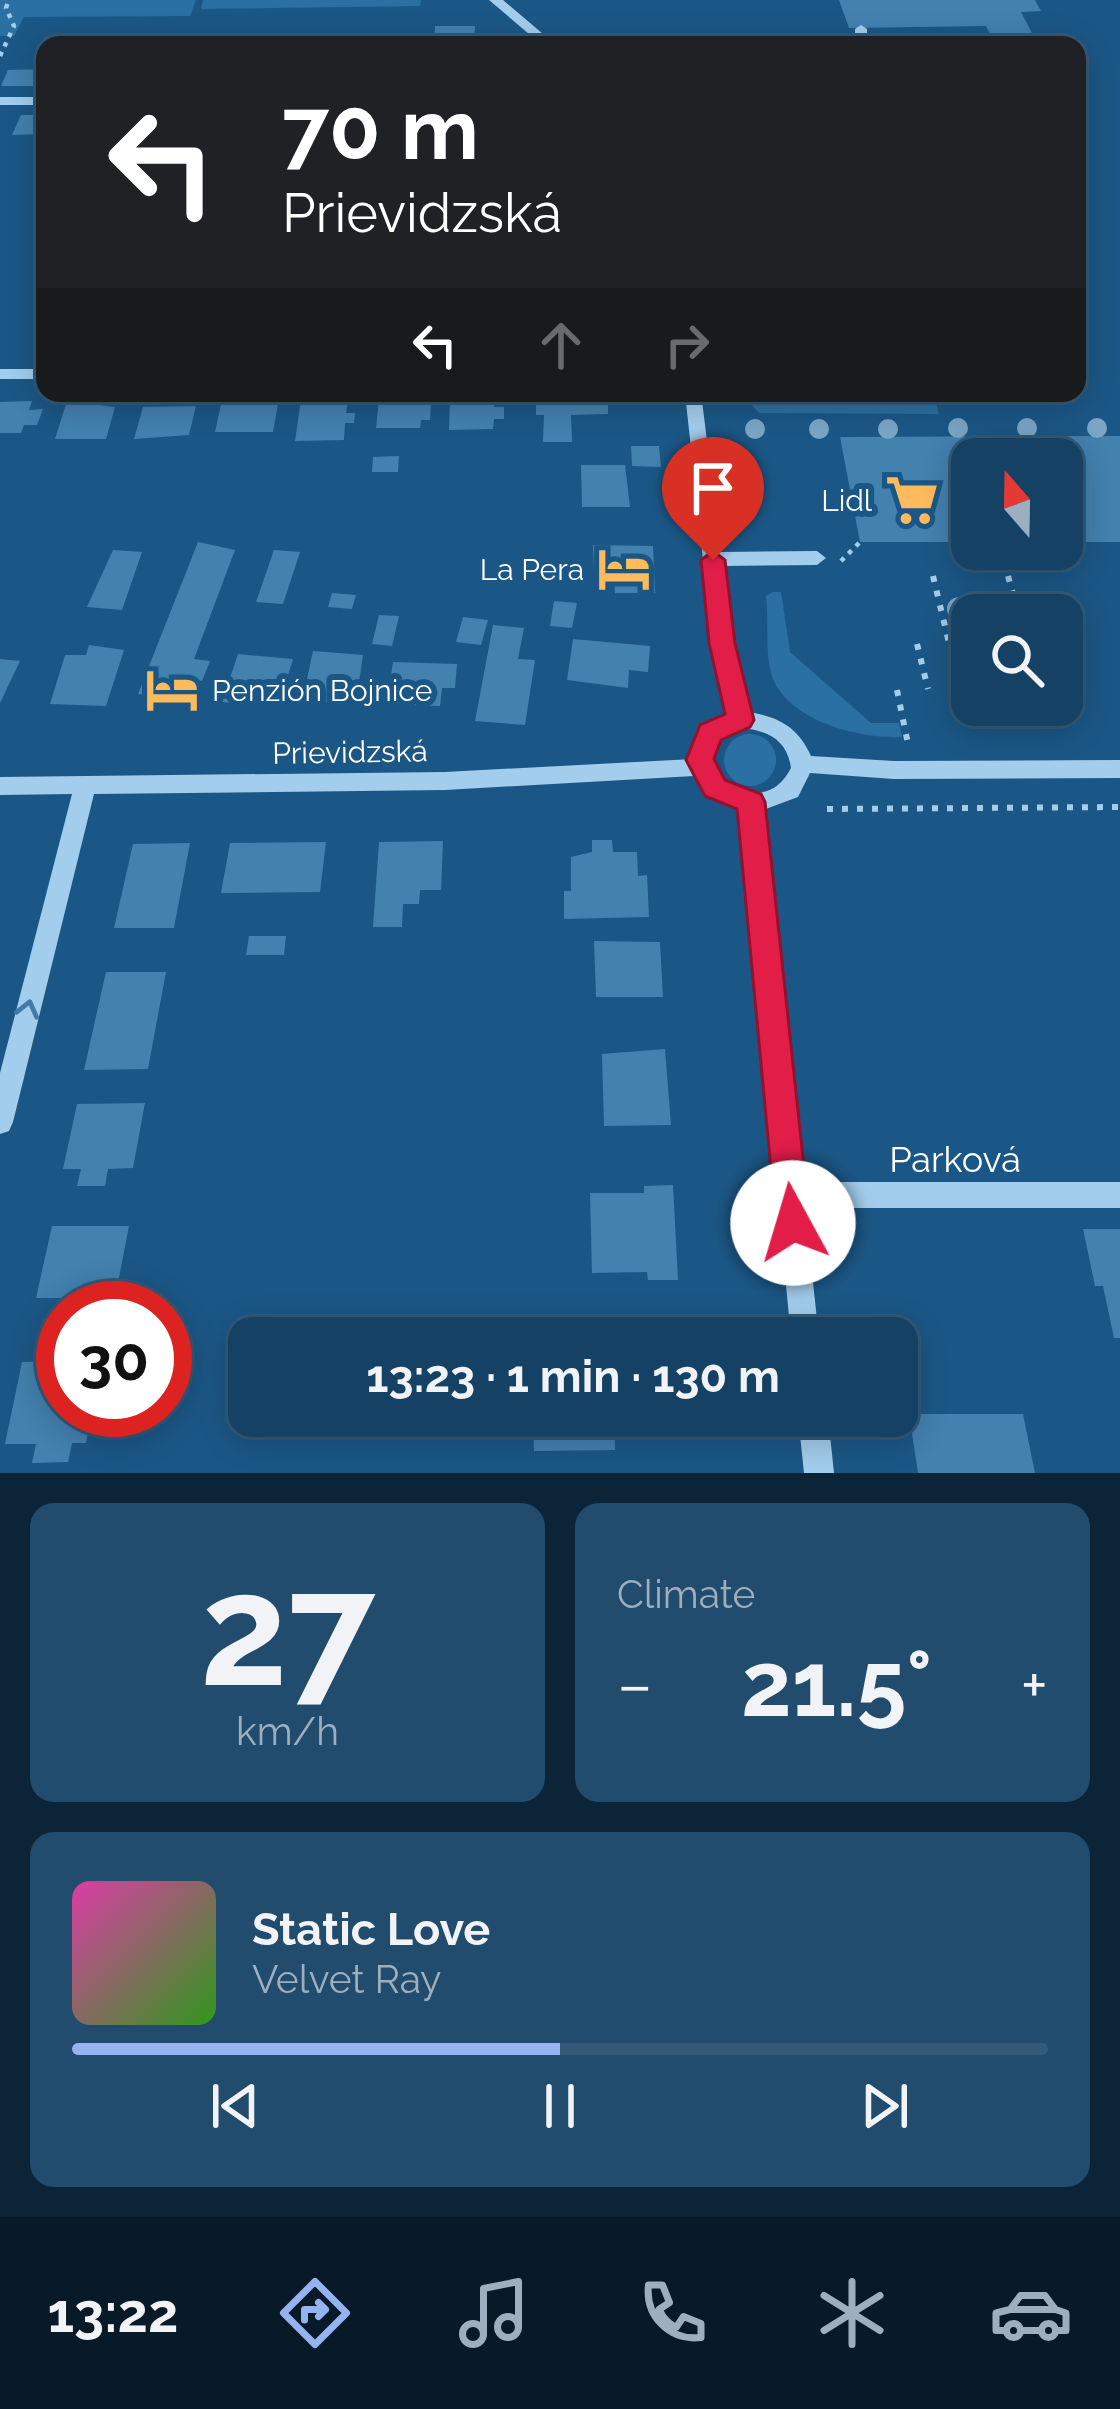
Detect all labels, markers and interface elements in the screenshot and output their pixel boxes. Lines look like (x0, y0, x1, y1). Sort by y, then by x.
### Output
text: 70 m (282, 80, 479, 179)
icon: left (84, 84, 240, 240)
text: Prievidzská (282, 181, 562, 245)
icon: left (402, 312, 468, 378)
icon: ahead (528, 312, 594, 378)
icon: right (654, 312, 720, 378)
pin (662, 437, 764, 560)
north arrow (951, 438, 1083, 570)
map controls (951, 438, 1083, 726)
icon: arrive (680, 455, 746, 521)
supermarket icon: Lidl (883, 471, 941, 529)
place label: Lidl (821, 483, 873, 518)
hotel icon: La Pera (595, 540, 653, 598)
place label: La Pera (480, 552, 584, 587)
button: search (951, 594, 1083, 726)
hotel icon: Penzión Bojnice (143, 661, 201, 719)
place label: Penzión Bojnice (212, 673, 432, 708)
street label: Prievidzská (272, 733, 428, 771)
one-way arrow (14, 999, 39, 1020)
street label: Parková (889, 1138, 1021, 1180)
position arrow (730, 1160, 856, 1286)
speed limit sign: 30 (36, 1281, 192, 1437)
text: 13:23 · 1 min · 130 m (366, 1350, 780, 1403)
text: 27 (200, 1538, 375, 1722)
text: Climate (617, 1571, 755, 1617)
text: 21.5° (741, 1631, 932, 1737)
text: − (617, 1646, 653, 1723)
text: + (1021, 1646, 1048, 1723)
text: km/h (236, 1708, 339, 1754)
text: Static Love (252, 1903, 490, 1956)
text: Velvet Ray (252, 1956, 441, 2002)
icon: previous (202, 2073, 268, 2139)
icon: pause (527, 2073, 593, 2139)
icon: next (852, 2073, 918, 2139)
icon: directions (273, 2271, 357, 2355)
icon: music (452, 2271, 536, 2355)
icon: phone (631, 2271, 715, 2355)
icon: climate (810, 2271, 894, 2355)
icon: car (989, 2271, 1073, 2355)
text: 13:22 (47, 2281, 178, 2345)

